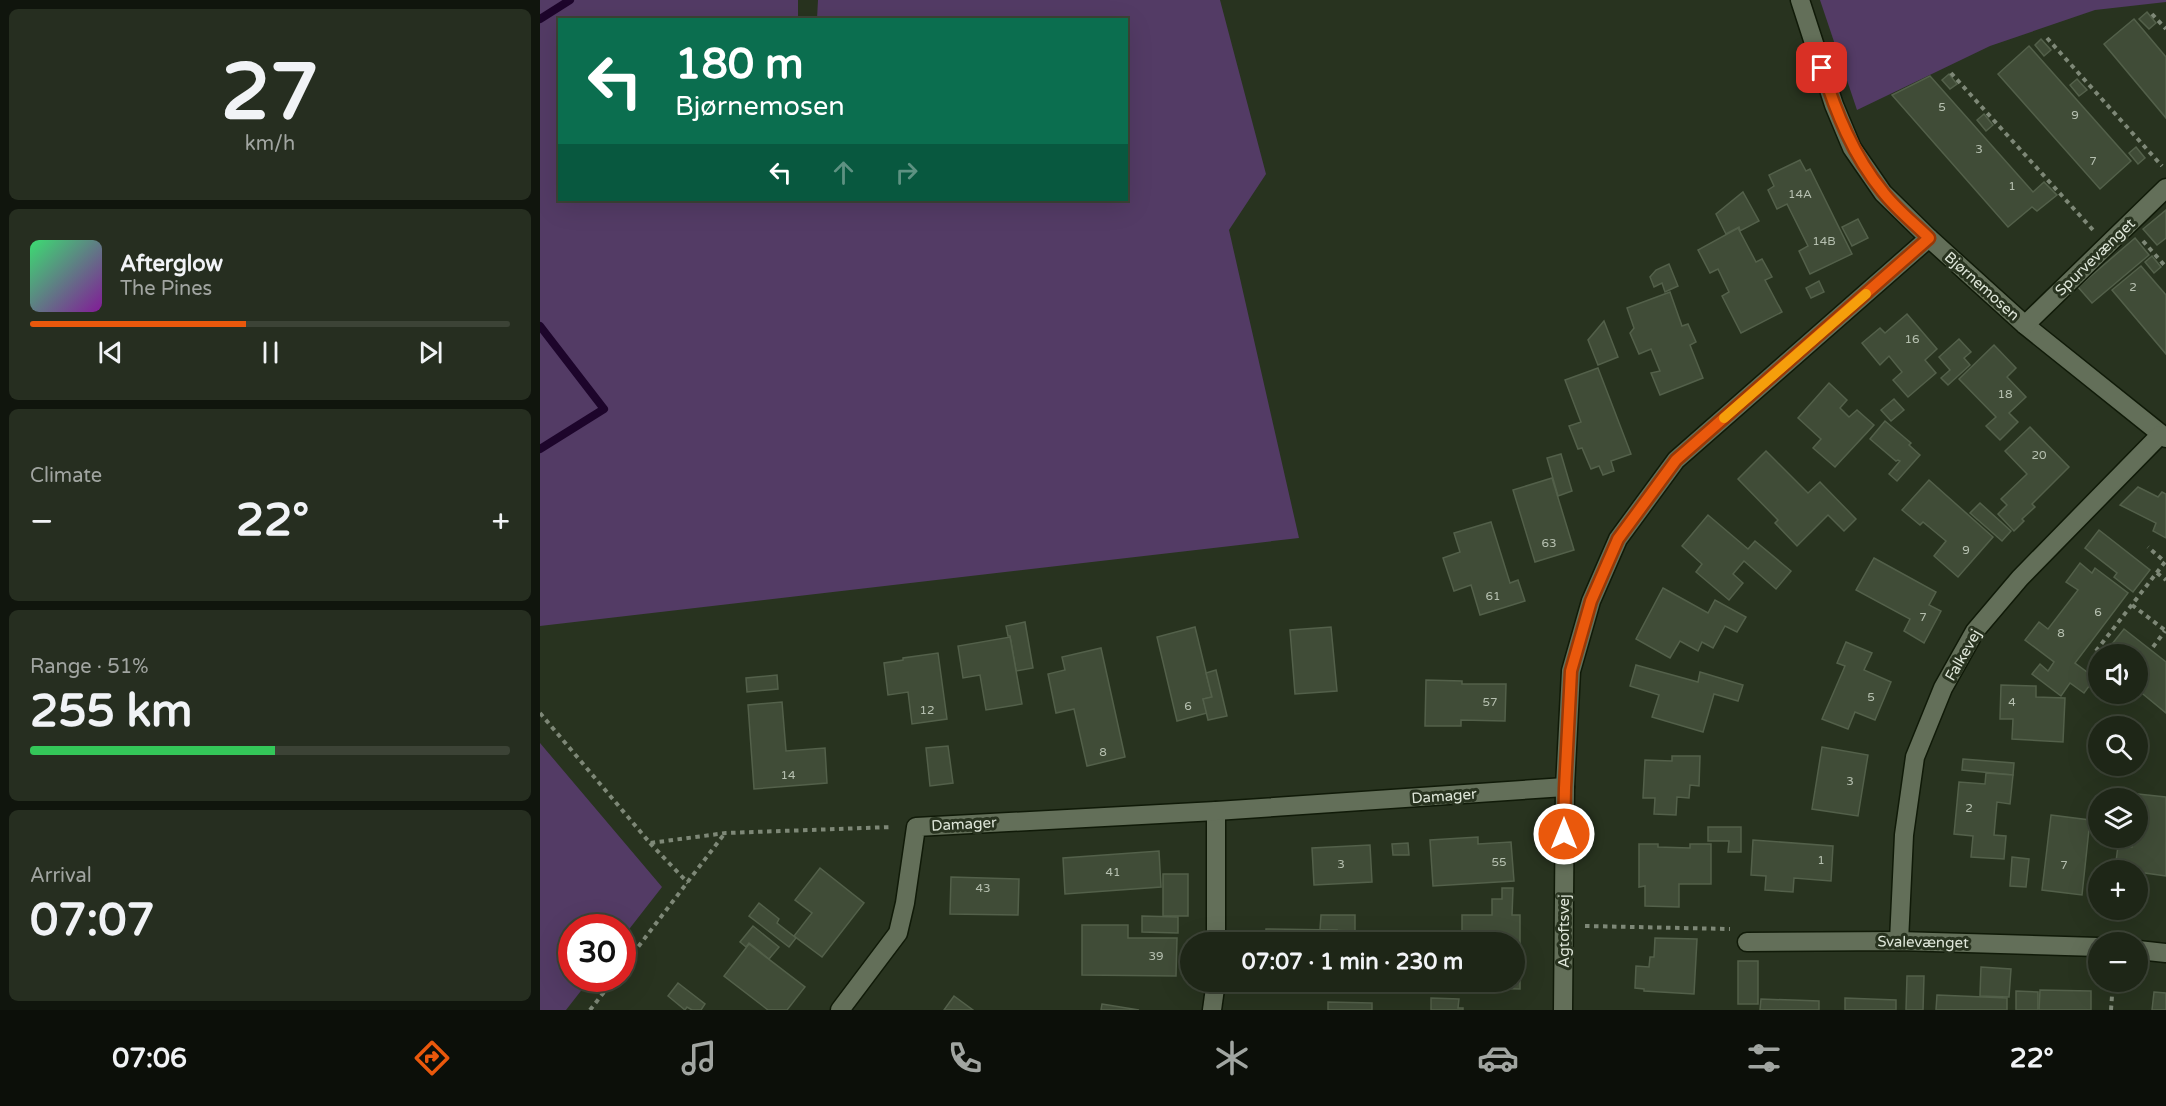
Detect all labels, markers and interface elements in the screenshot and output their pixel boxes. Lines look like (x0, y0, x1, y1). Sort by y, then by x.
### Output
text: 180 m (675, 39, 804, 90)
icon: left (576, 42, 654, 120)
pin (1796, 42, 1847, 93)
text: 27 (221, 46, 319, 140)
icon: arrive (1805, 51, 1838, 84)
text: Bjørnemosen (675, 90, 845, 123)
house number: 5 (1938, 100, 1946, 114)
house number: 9 (2071, 108, 2079, 122)
text: km/h (245, 132, 295, 156)
house number: 3 (1975, 142, 1983, 156)
house number: 7 (2089, 154, 2097, 168)
icon: left (764, 156, 797, 189)
icon: ahead (827, 156, 860, 189)
icon: right (890, 156, 923, 189)
house number: 1 (2008, 179, 2016, 193)
house number: 14A (1788, 187, 1812, 201)
street label: Spurvevænget (2051, 214, 2139, 300)
house number: 14B (1812, 234, 1836, 248)
street label: Bjørnemosen (1941, 248, 2023, 324)
text: Afterglow (120, 251, 223, 277)
text: The Pines (120, 277, 212, 301)
house number: 2 (2129, 280, 2137, 294)
house number: 16 (1904, 332, 1920, 346)
icon: previous (94, 336, 127, 369)
icon: pause (254, 336, 287, 369)
icon: next (414, 336, 447, 369)
house number: 18 (1997, 387, 2013, 401)
house number: 20 (2031, 448, 2047, 462)
text: Climate (30, 464, 102, 488)
text: 22° (236, 494, 309, 548)
text: − (30, 502, 54, 541)
text: + (491, 502, 510, 541)
house number: 63 (1541, 536, 1557, 550)
house number: 9 (1962, 543, 1970, 557)
house number: 61 (1485, 589, 1501, 603)
house number: 6 (2094, 605, 2102, 619)
house number: 7 (1919, 610, 1927, 624)
street label: Falkevej (1941, 626, 1985, 684)
house number: 8 (2057, 626, 2065, 640)
map controls (2088, 644, 2148, 992)
button: sound (2088, 644, 2148, 704)
text: Range · 51% (30, 655, 149, 679)
text: 255 km (30, 685, 192, 739)
house number: 5 (1867, 690, 1875, 704)
house number: 57 (1482, 695, 1498, 709)
house number: 4 (2008, 695, 2016, 709)
house number: 6 (1184, 699, 1192, 713)
house number: 12 (919, 703, 935, 717)
button: search (2088, 716, 2148, 776)
house number: 8 (1099, 745, 1107, 759)
house number: 14 (780, 768, 796, 782)
house number: 3 (1846, 774, 1854, 788)
street label: Damager (1411, 785, 1478, 807)
button: layers (2088, 788, 2148, 848)
house number: 2 (1965, 801, 1973, 815)
position arrow (1532, 802, 1596, 866)
street label: Damager (931, 813, 997, 835)
house number: 1 (1817, 853, 1825, 867)
house number: 55 (1491, 855, 1507, 869)
house number: 3 (1337, 857, 1345, 871)
house number: 7 (2060, 858, 2068, 872)
button: + (2088, 860, 2148, 920)
text: Arrival (30, 864, 92, 888)
house number: 41 (1105, 865, 1121, 879)
house number: 43 (975, 881, 991, 895)
text: 07:07 (30, 894, 155, 948)
street label: Agtoftsvej (1555, 894, 1573, 968)
speed limit sign: 30 (558, 914, 636, 992)
street label: Svalevænget (1877, 932, 1969, 952)
button: − (2088, 932, 2148, 992)
house number: 39 (1148, 949, 1164, 963)
text: 07:07 · 1 min · 230 m (1242, 949, 1463, 975)
icon: directions (411, 1037, 453, 1079)
icon: music (678, 1037, 720, 1079)
icon: phone (944, 1037, 986, 1079)
icon: climate (1211, 1037, 1253, 1079)
icon: car (1477, 1037, 1519, 1079)
icon: filters (1743, 1037, 1785, 1079)
text: 07:06 (112, 1042, 187, 1075)
text: 22° (2010, 1042, 2054, 1075)

